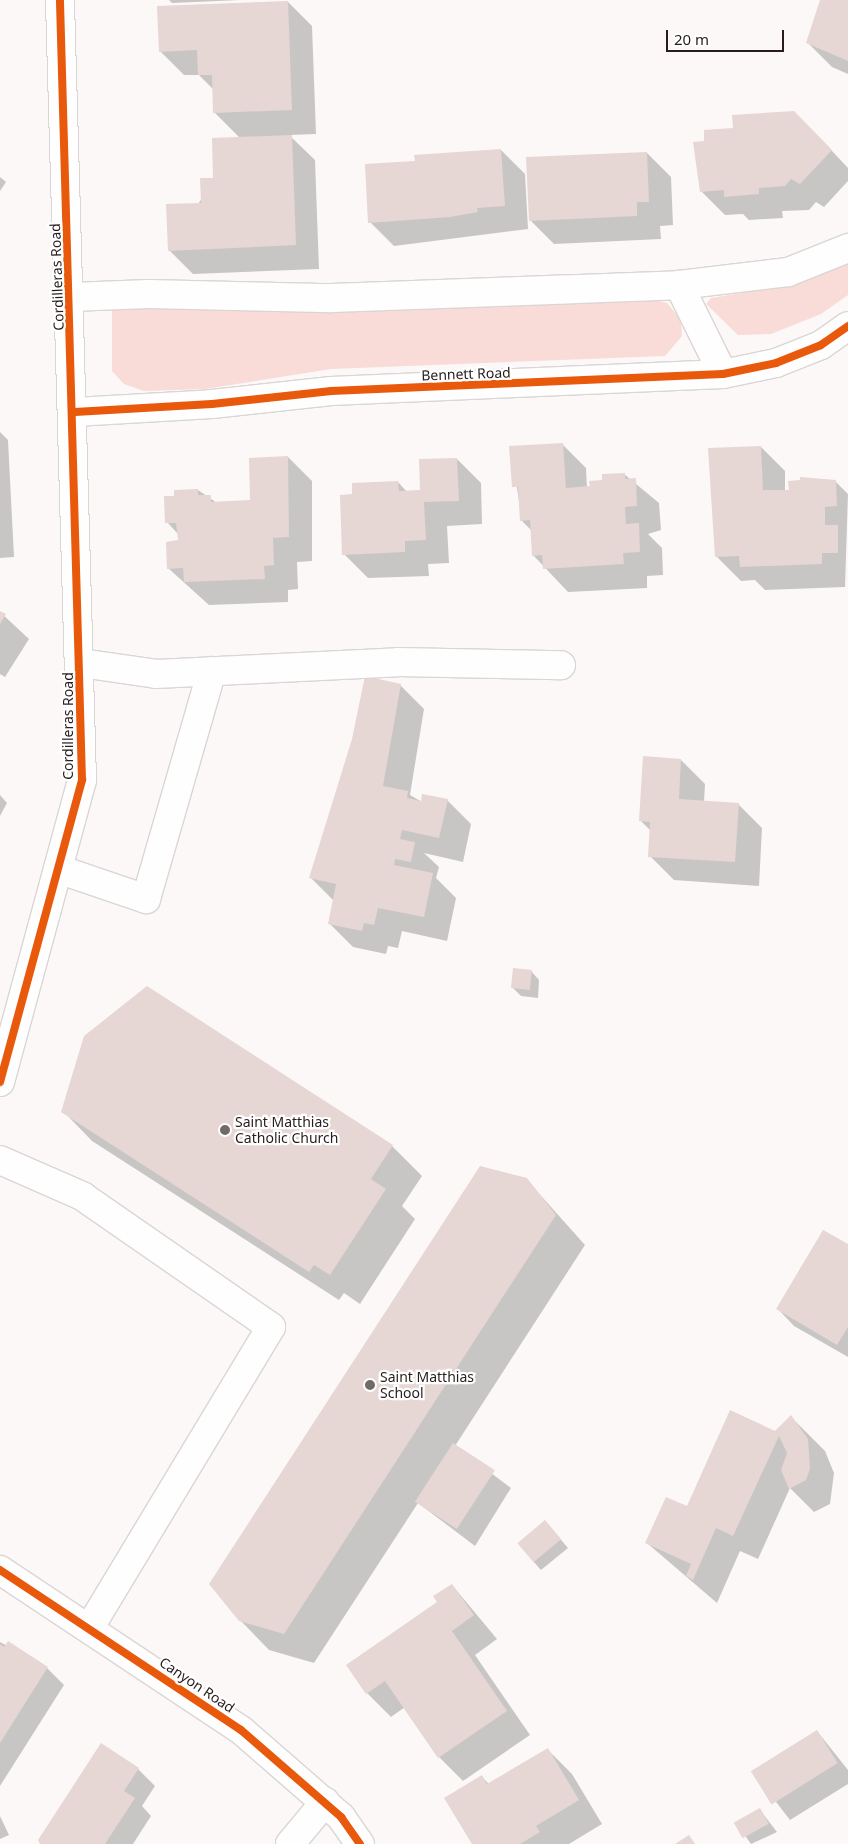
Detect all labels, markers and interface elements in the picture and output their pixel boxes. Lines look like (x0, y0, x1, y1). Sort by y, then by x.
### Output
scale bar (668, 20, 786, 52)
text: 20 m (674, 29, 709, 49)
street label: Cordilleras Road (47, 223, 67, 331)
street label: Bennett Road (421, 364, 511, 384)
street label: Cordilleras Road (60, 672, 76, 780)
place label: Saint Matthias Catholic Church (235, 1114, 338, 1146)
marker: Saint Matthias Catholic Church (219, 1124, 231, 1136)
place label: Saint Matthias School (380, 1369, 474, 1401)
marker: Saint Matthias School (364, 1379, 376, 1391)
street label: Canyon Road (156, 1654, 238, 1716)

